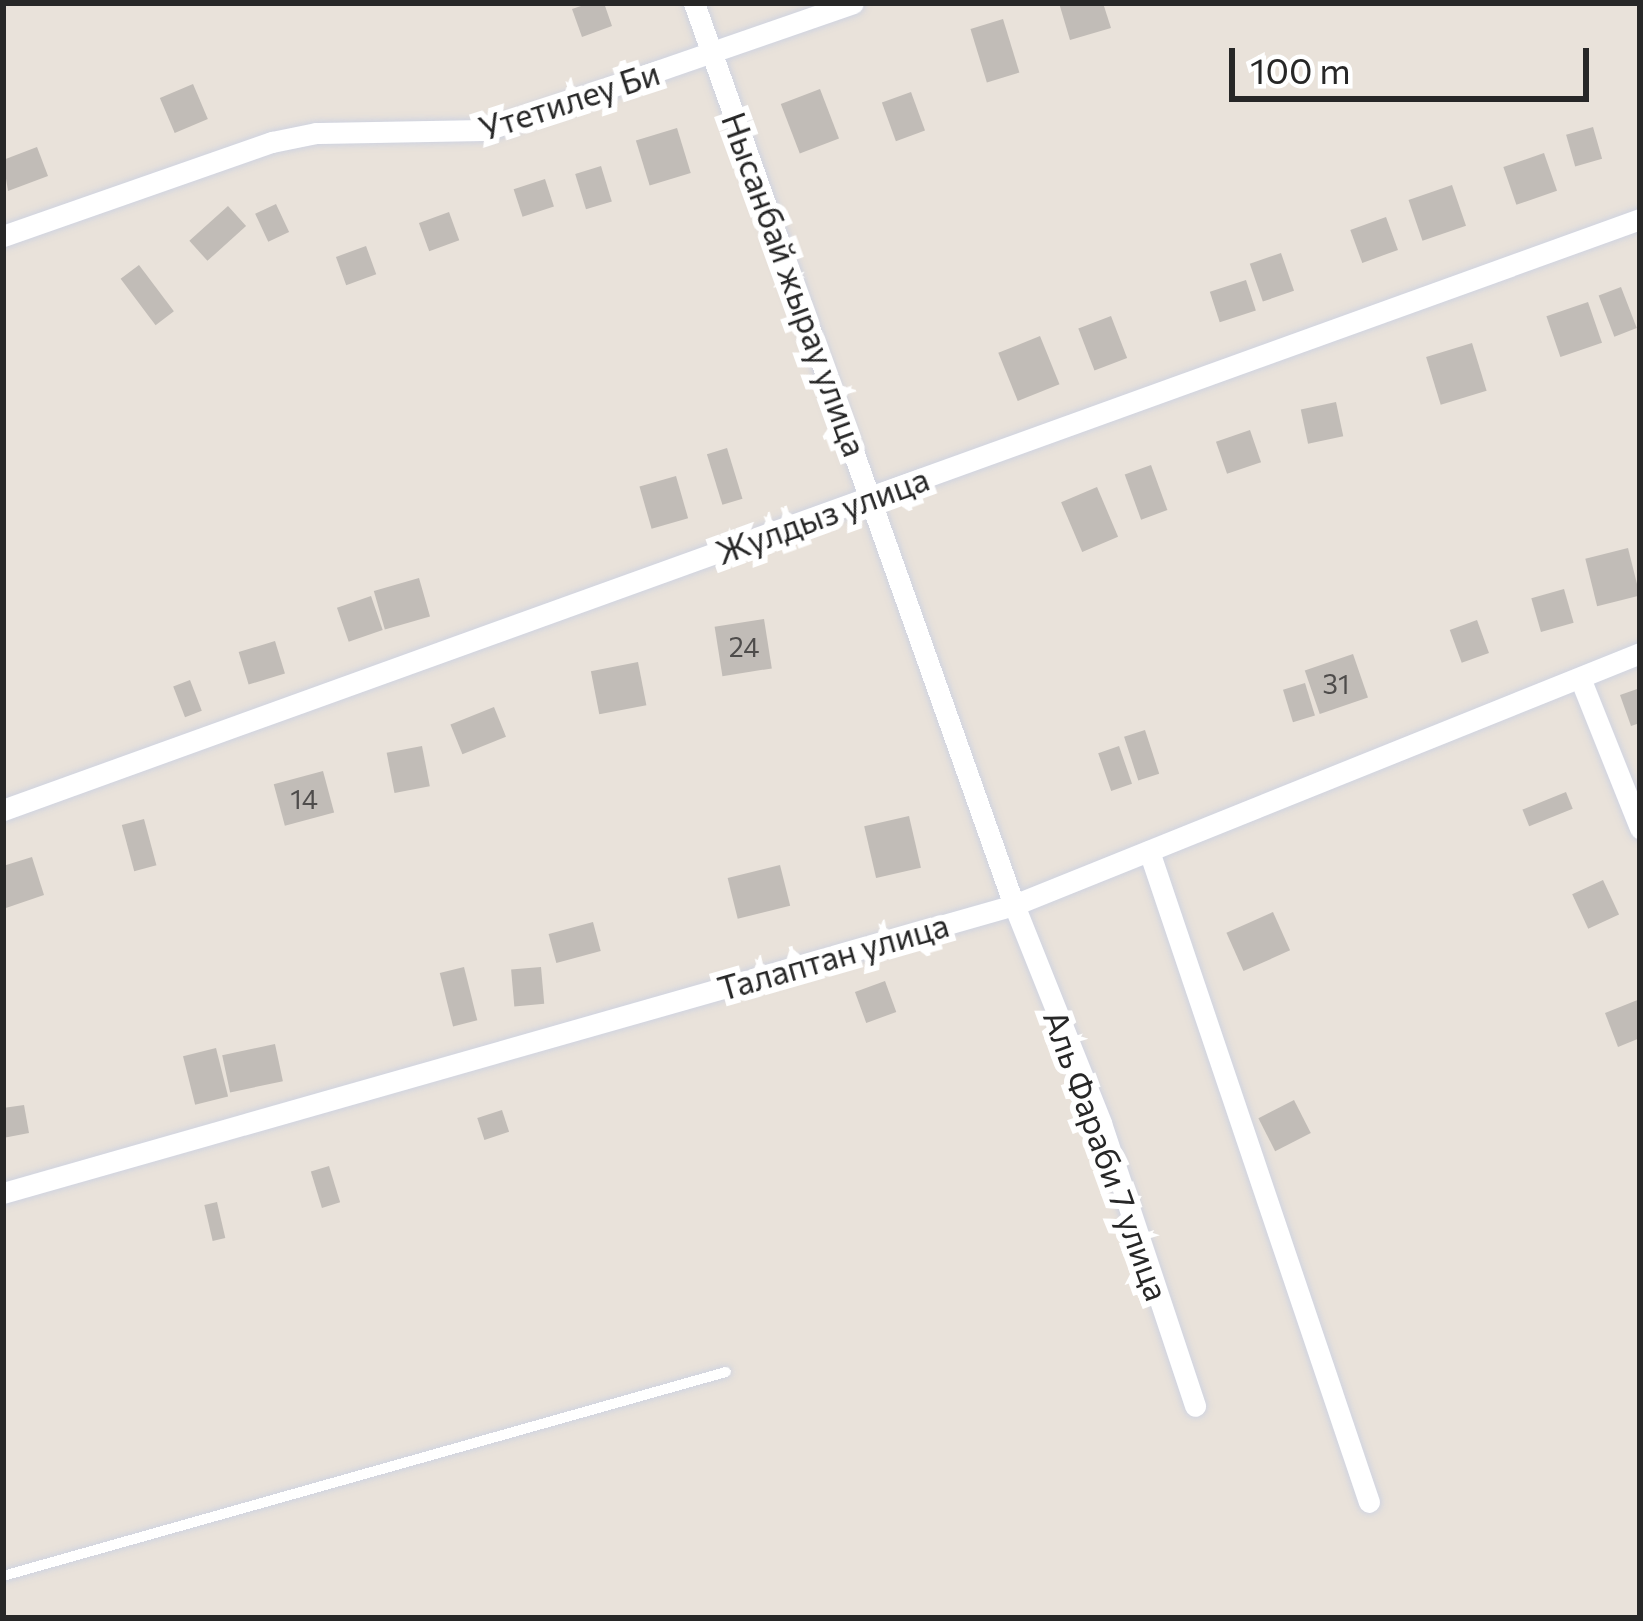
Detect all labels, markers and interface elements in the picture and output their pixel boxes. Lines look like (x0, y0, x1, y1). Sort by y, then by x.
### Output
scale bar (1235, 24, 1595, 98)
text: 100 m (1250, 47, 1351, 91)
street label: Утетилеу Би (474, 52, 664, 148)
street label: Нысанбай жырау улица (714, 107, 876, 461)
street label: Жулдыз улица (710, 458, 934, 572)
house number: 24 (729, 631, 759, 663)
house number: 31 (1323, 668, 1349, 700)
house number: 14 (290, 783, 318, 815)
street label: Талаптан улица (713, 904, 953, 1008)
street label: Аль Фараби 7 улица (1036, 1004, 1178, 1306)

